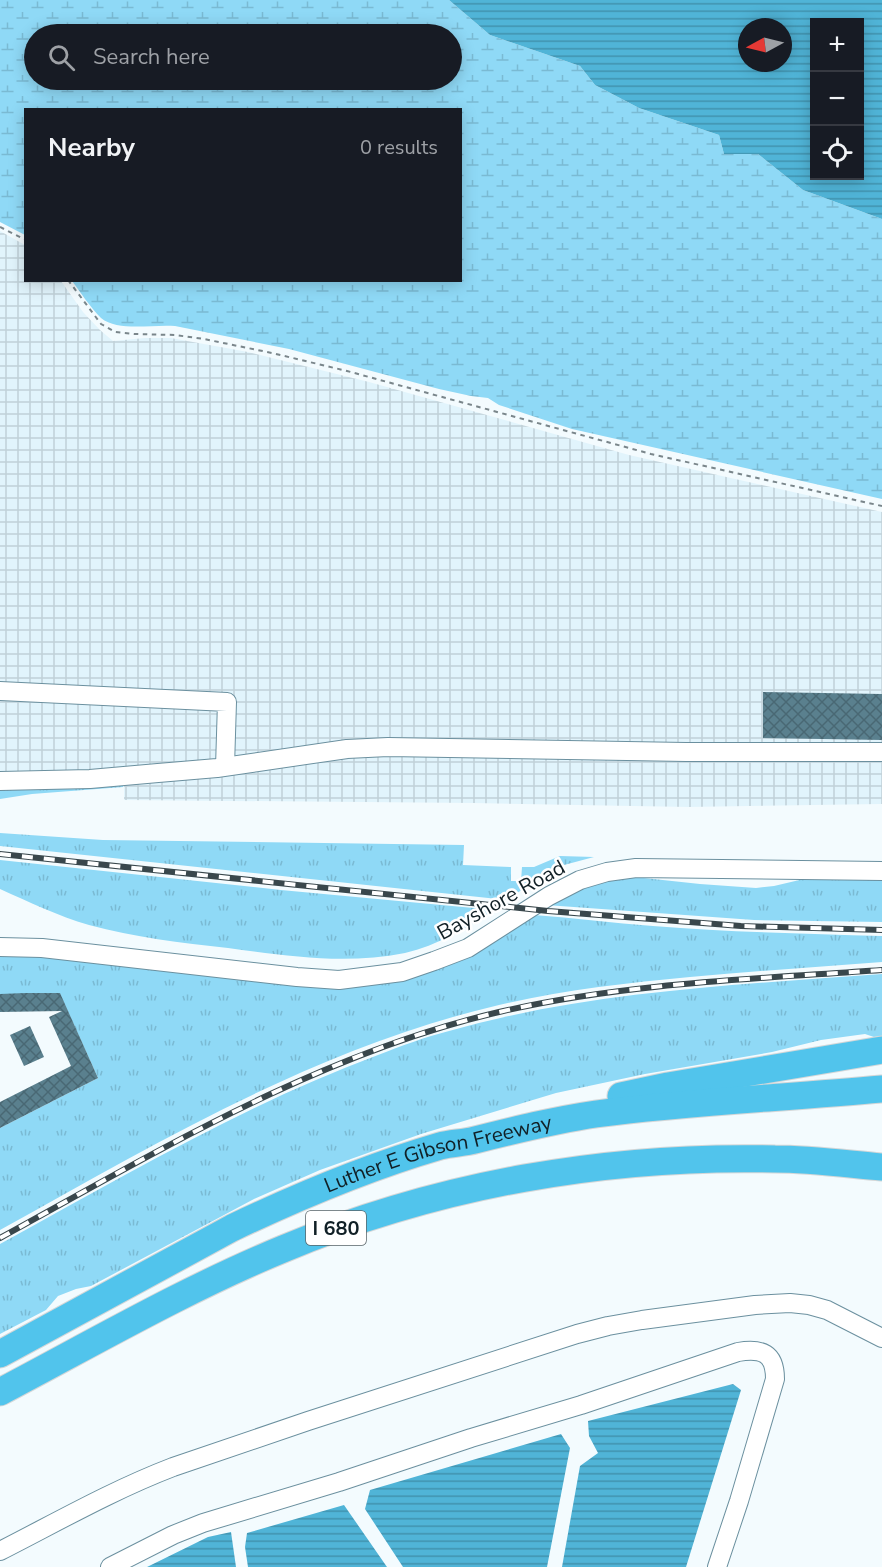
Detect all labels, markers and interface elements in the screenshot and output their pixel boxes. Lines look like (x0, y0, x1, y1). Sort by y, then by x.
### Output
north arrow (738, 18, 792, 72)
map controls (810, 18, 864, 180)
button: + (810, 18, 864, 72)
search box (24, 24, 462, 90)
icon: search (45, 41, 78, 74)
text: Search here (93, 42, 210, 72)
button: − (810, 72, 864, 126)
button: locate (810, 126, 864, 180)
text: Nearby (48, 130, 135, 165)
text: 0 results (360, 134, 438, 161)
street label: Bayshore Road (432, 853, 570, 947)
street label: Luther E Gibson Freeway (320, 1108, 555, 1199)
road number: I 680 (306, 1211, 366, 1245)

